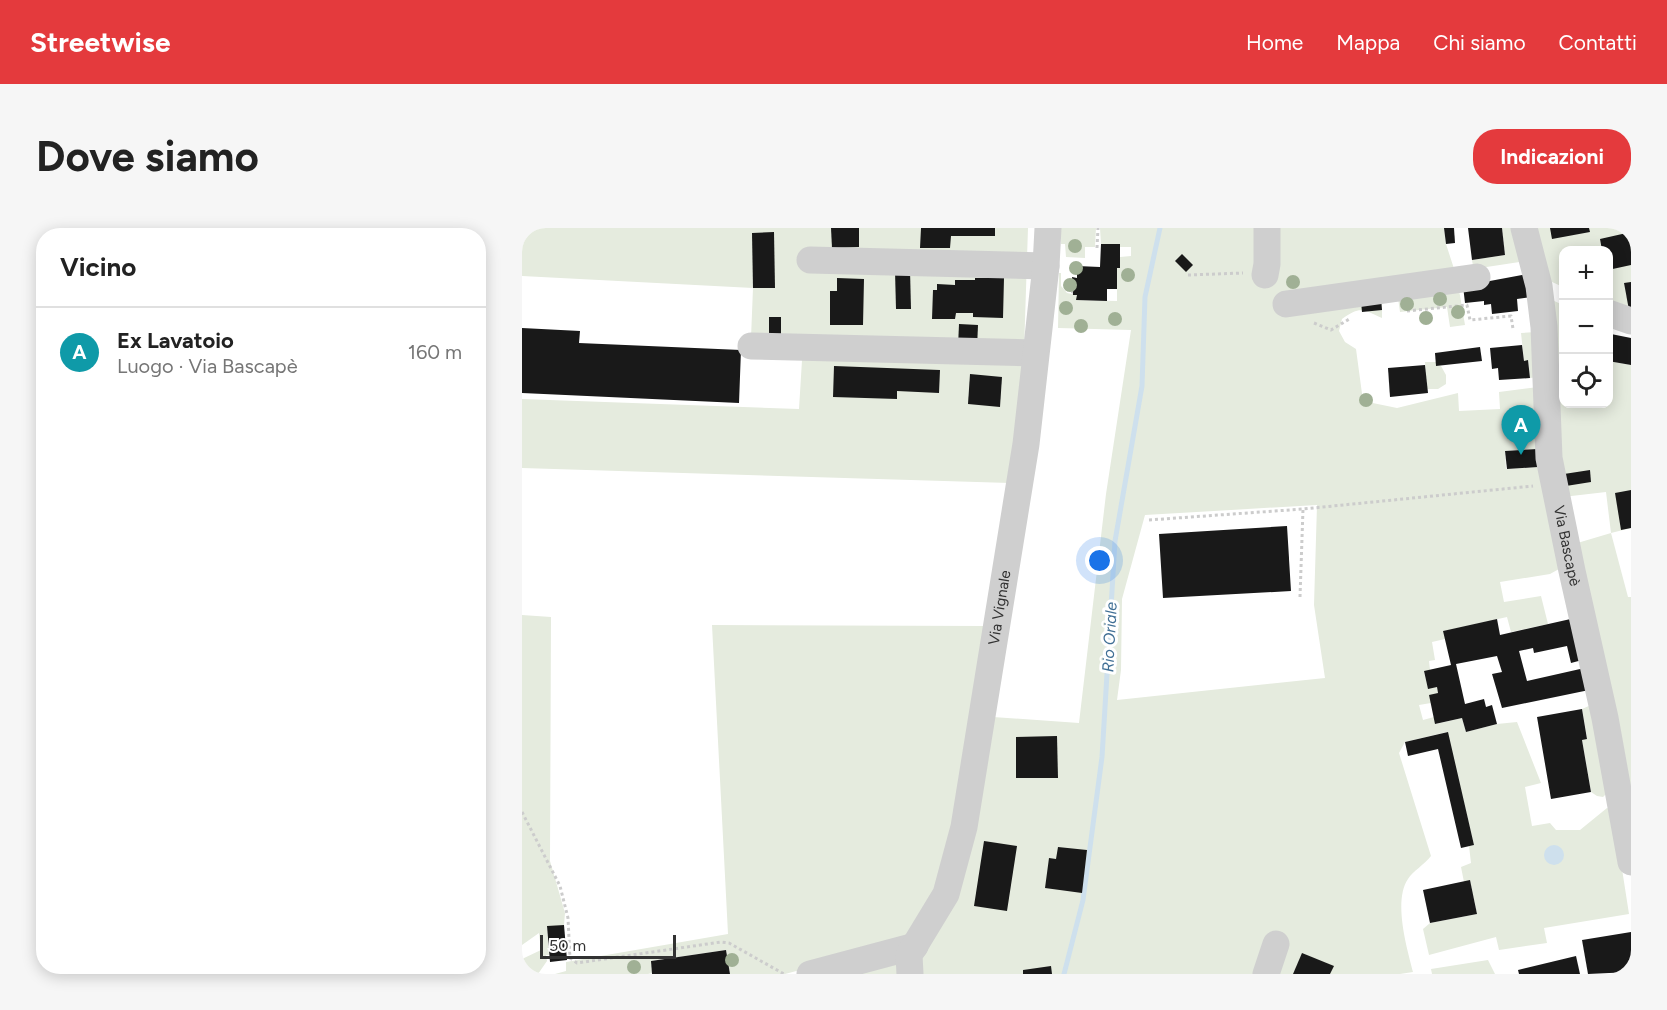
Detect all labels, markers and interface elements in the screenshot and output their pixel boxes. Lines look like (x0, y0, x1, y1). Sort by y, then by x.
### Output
text: Streetwise (30, 25, 170, 59)
text: Home (1246, 30, 1303, 55)
text: Mappa (1336, 30, 1400, 55)
text: Chi siamo (1433, 30, 1526, 55)
text: Contatti (1559, 30, 1637, 55)
button: Indicazioni (1473, 129, 1631, 184)
text: Dove siamo (36, 131, 259, 182)
map controls (1559, 246, 1613, 408)
button: + (1559, 246, 1613, 300)
text: Vicino (60, 251, 136, 283)
button: − (1559, 300, 1613, 354)
text: Ex Lavatoio (117, 327, 234, 354)
text: A (72, 340, 87, 364)
text: 160 m (408, 340, 462, 364)
text: Luogo · Via Bascapè (117, 354, 298, 378)
button: locate (1559, 354, 1613, 408)
pin: A (1502, 406, 1540, 455)
street label: Via Bascapè (1550, 504, 1584, 588)
your location (1085, 546, 1114, 575)
street label: Via Vignale (985, 569, 1014, 646)
water label: Rio Oriale (1098, 601, 1121, 673)
scale bar (540, 932, 676, 960)
text: 50 m (549, 936, 586, 955)

